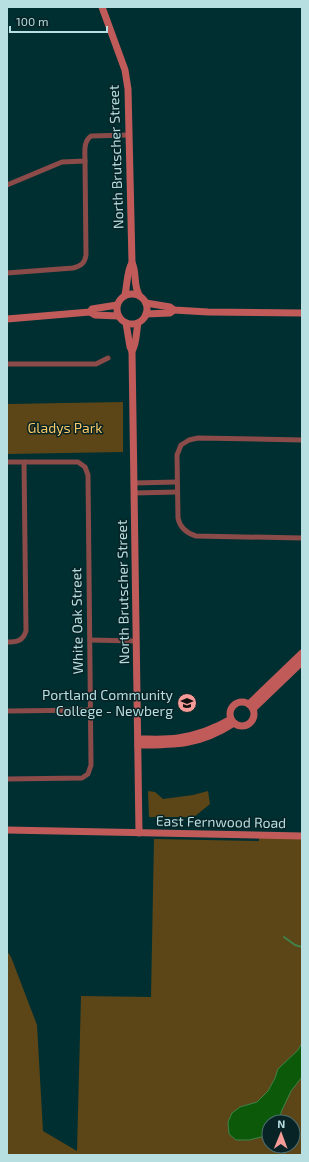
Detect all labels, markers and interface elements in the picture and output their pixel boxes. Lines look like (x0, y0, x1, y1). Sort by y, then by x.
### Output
scale bar (10, 8, 107, 34)
text: 100 m (16, 14, 48, 28)
street label: North Brutscher Street (104, 84, 127, 230)
park label: Gladys Park (28, 419, 102, 436)
street label: North Brutscher Street (113, 520, 132, 664)
street label: White Oak Street (67, 567, 86, 675)
place label: Portland Community College - Newberg (42, 686, 174, 719)
school or university icon: Portland Community College - Newberg (176, 692, 198, 714)
street label: East Fernwood Road (156, 812, 286, 831)
north arrow (261, 1114, 301, 1154)
text: N (277, 1117, 285, 1130)

